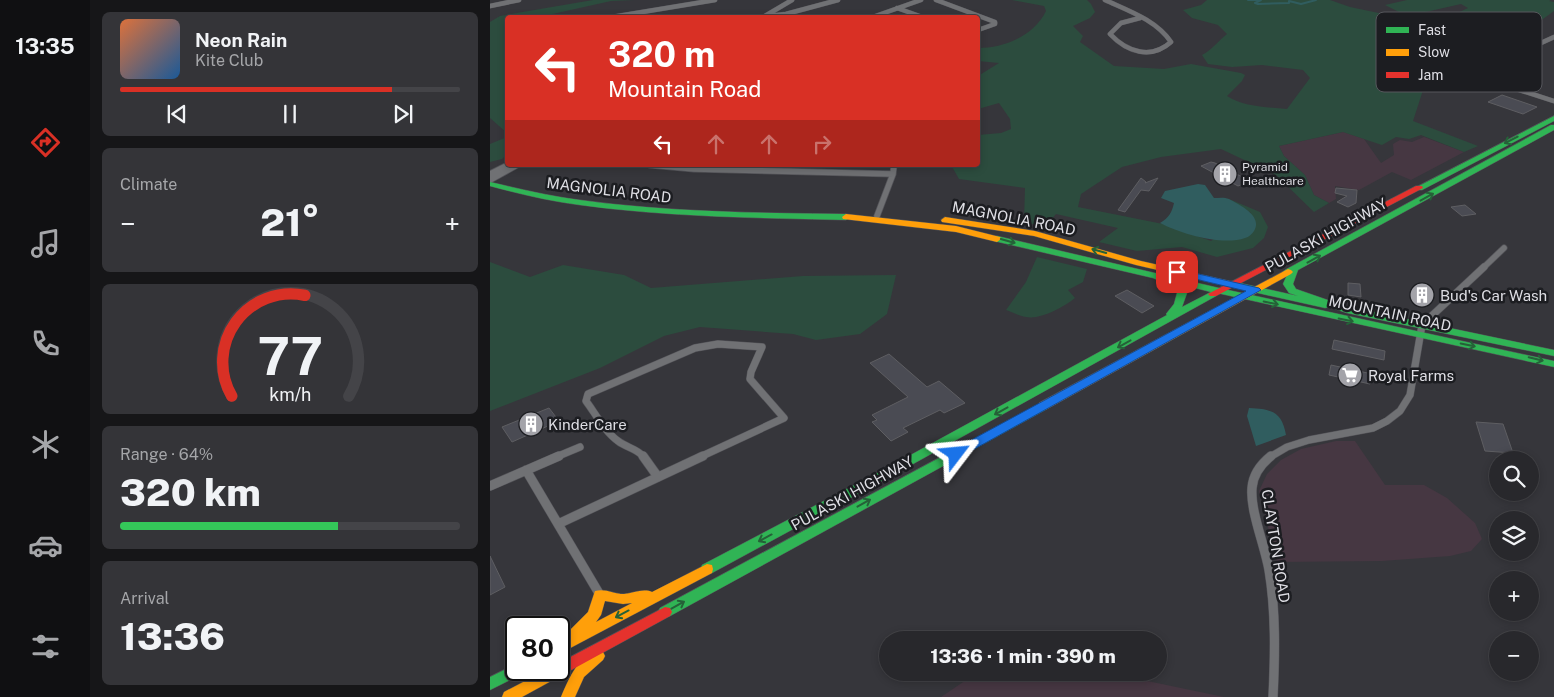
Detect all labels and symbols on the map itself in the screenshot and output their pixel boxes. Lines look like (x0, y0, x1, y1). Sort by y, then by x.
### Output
legend (1376, 12, 1542, 92)
text: Fast (1418, 22, 1446, 38)
text: Slow (1418, 44, 1450, 60)
text: Jam (1418, 67, 1443, 83)
one-way arrow (1504, 136, 1519, 145)
place label: Pyramid Healthcare (1242, 160, 1304, 188)
building icon: Pyramid Healthcare (1212, 161, 1238, 187)
street label: MAGNOLIA ROAD (546, 174, 672, 206)
one-way arrow (1420, 192, 1435, 202)
street label: PULASKI HIGHWAY (1262, 194, 1390, 276)
street label: MAGNOLIA ROAD (951, 198, 1077, 238)
one-way arrow (1000, 236, 1016, 246)
one-way arrow (1091, 246, 1107, 256)
pin (1156, 251, 1198, 293)
one-way arrow (1306, 253, 1321, 263)
building icon: Bud's Car Wash (1409, 282, 1435, 308)
place label: Bud's Car Wash (1440, 287, 1547, 304)
street label: MOUNTAIN ROAD (1327, 292, 1453, 334)
one-way arrow (1262, 299, 1278, 308)
one-way arrow (1337, 315, 1353, 325)
one-way arrow (1117, 340, 1132, 349)
one-way arrow (1459, 341, 1475, 350)
one-way arrow (1527, 355, 1543, 364)
supermarket icon: Royal Farms (1337, 362, 1363, 388)
place label: Royal Farms (1368, 367, 1454, 384)
one-way arrow (994, 407, 1009, 416)
building icon: KinderCare (518, 411, 544, 437)
place label: KinderCare (548, 416, 627, 433)
position arrow (929, 427, 981, 479)
street label: PULASKI HIGHWAY (788, 452, 916, 534)
street label: CLAYTON ROAD (1259, 488, 1293, 604)
one-way arrow (857, 498, 872, 508)
one-way arrow (758, 533, 773, 543)
one-way arrow (671, 600, 686, 610)
one-way arrow (615, 610, 630, 619)
speed limit sign: 80 (505, 616, 570, 681)

